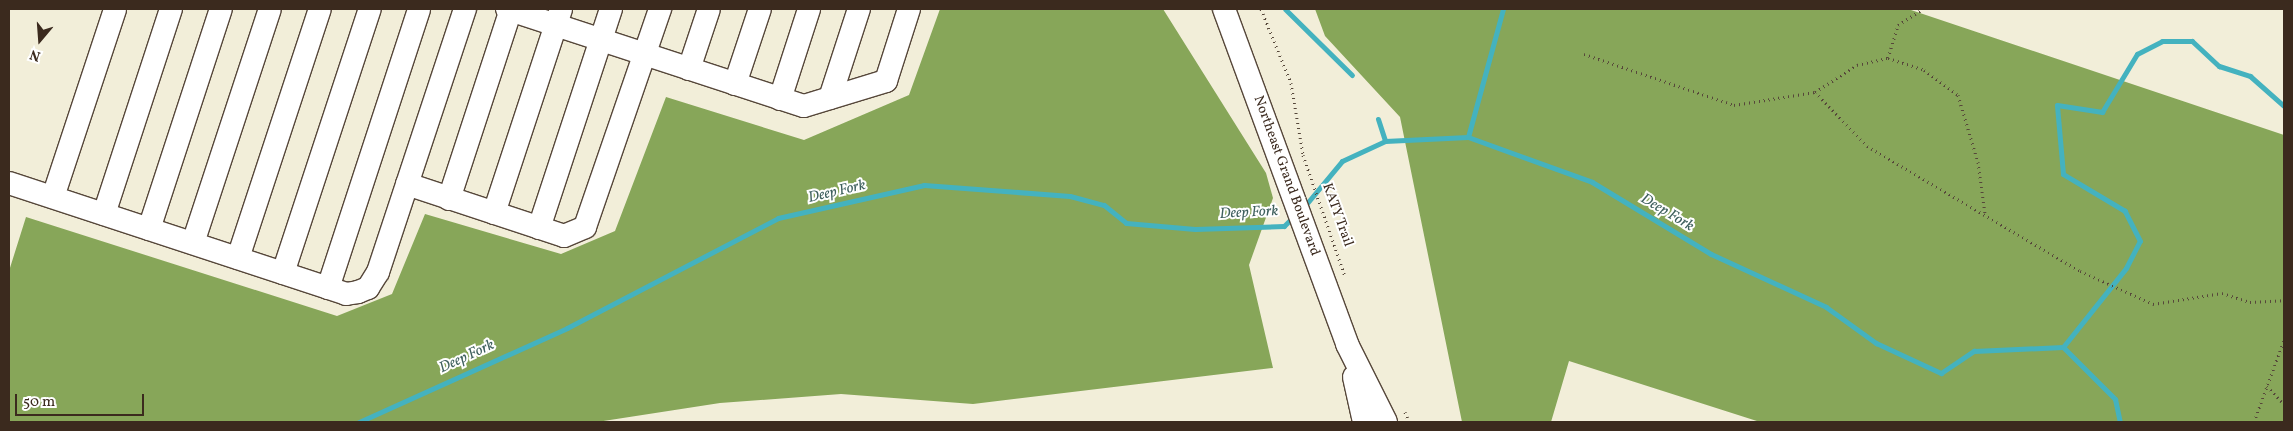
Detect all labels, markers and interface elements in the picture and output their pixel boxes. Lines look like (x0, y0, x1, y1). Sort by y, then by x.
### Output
north arrow (15, 15, 65, 65)
text: N (27, 44, 43, 65)
street label: Northeast Grand Boulevard (1249, 94, 1323, 258)
water label: Deep Fork (806, 177, 868, 207)
street label: KATY Trail (1318, 181, 1356, 249)
water label: Deep Fork (1637, 190, 1697, 236)
water label: Deep Fork (1219, 202, 1279, 224)
water label: Deep Fork (437, 336, 497, 378)
scale bar (18, 384, 146, 416)
text: 50 m (23, 392, 55, 413)

